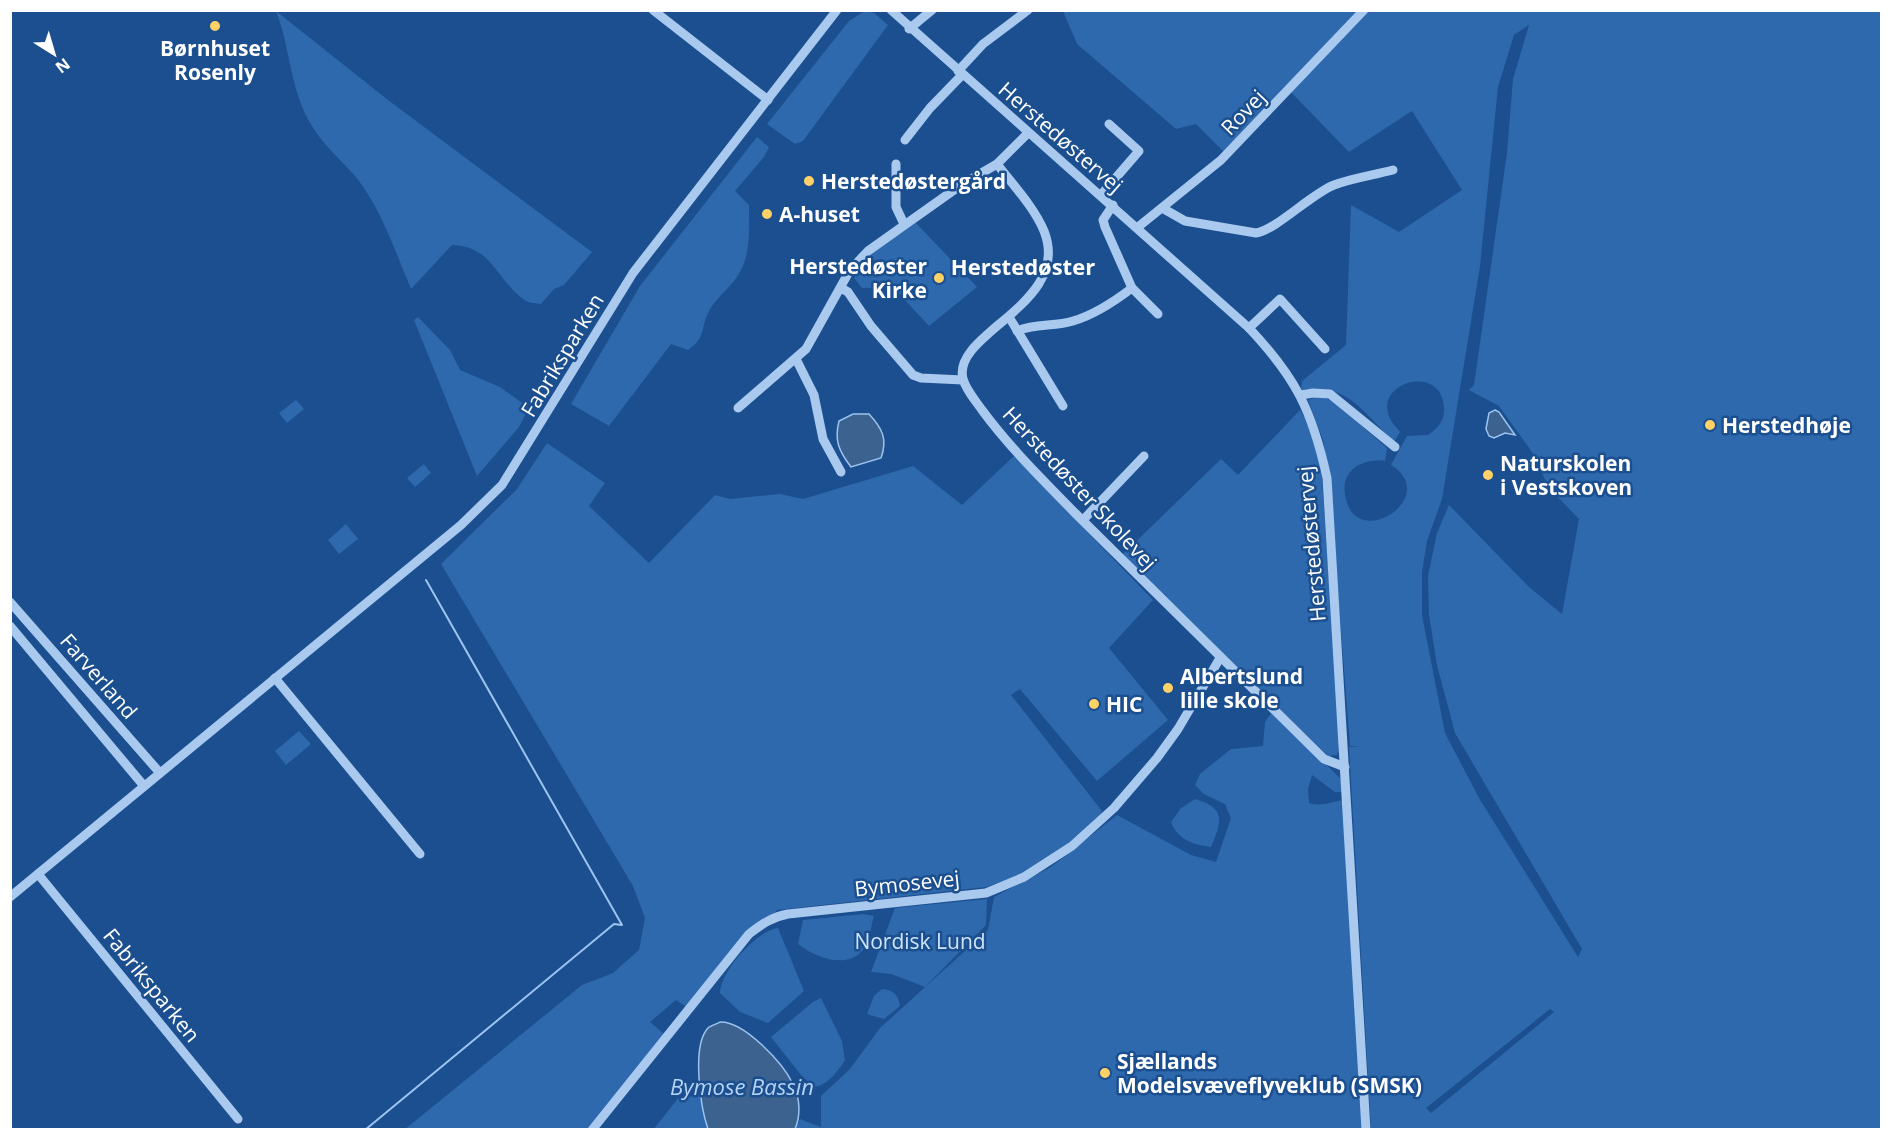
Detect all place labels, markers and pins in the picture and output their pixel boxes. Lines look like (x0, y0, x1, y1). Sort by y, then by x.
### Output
marker: Børnhuset Rosenly (208, 19, 222, 33)
place label: Børnhuset Rosenly (160, 34, 270, 86)
place label: Herstedøstergård (821, 167, 1006, 195)
marker: Herstedøstergård (802, 174, 816, 188)
place label: A-huset (779, 200, 860, 228)
marker: A-huset (760, 207, 774, 221)
place label: Herstedøster Kirke (789, 252, 927, 304)
marker: Herstedøster Kirke (932, 271, 946, 285)
place label: Herstedhøje (1722, 411, 1851, 439)
marker: Herstedhøje (1703, 418, 1717, 432)
place label: Naturskolen i Vestskoven (1500, 449, 1632, 501)
marker: Naturskolen i Vestskoven (1481, 468, 1495, 482)
place label: Albertslund lille skole (1180, 662, 1303, 714)
marker: Albertslund lille skole (1161, 681, 1175, 695)
place label: HIC (1106, 690, 1142, 718)
marker: HIC (1087, 697, 1101, 711)
place label: Sjællands Modelsvæveflyveklub (SMSK) (1117, 1047, 1422, 1099)
marker: Sjællands Modelsvæveflyveklub (SMSK) (1098, 1066, 1112, 1080)

